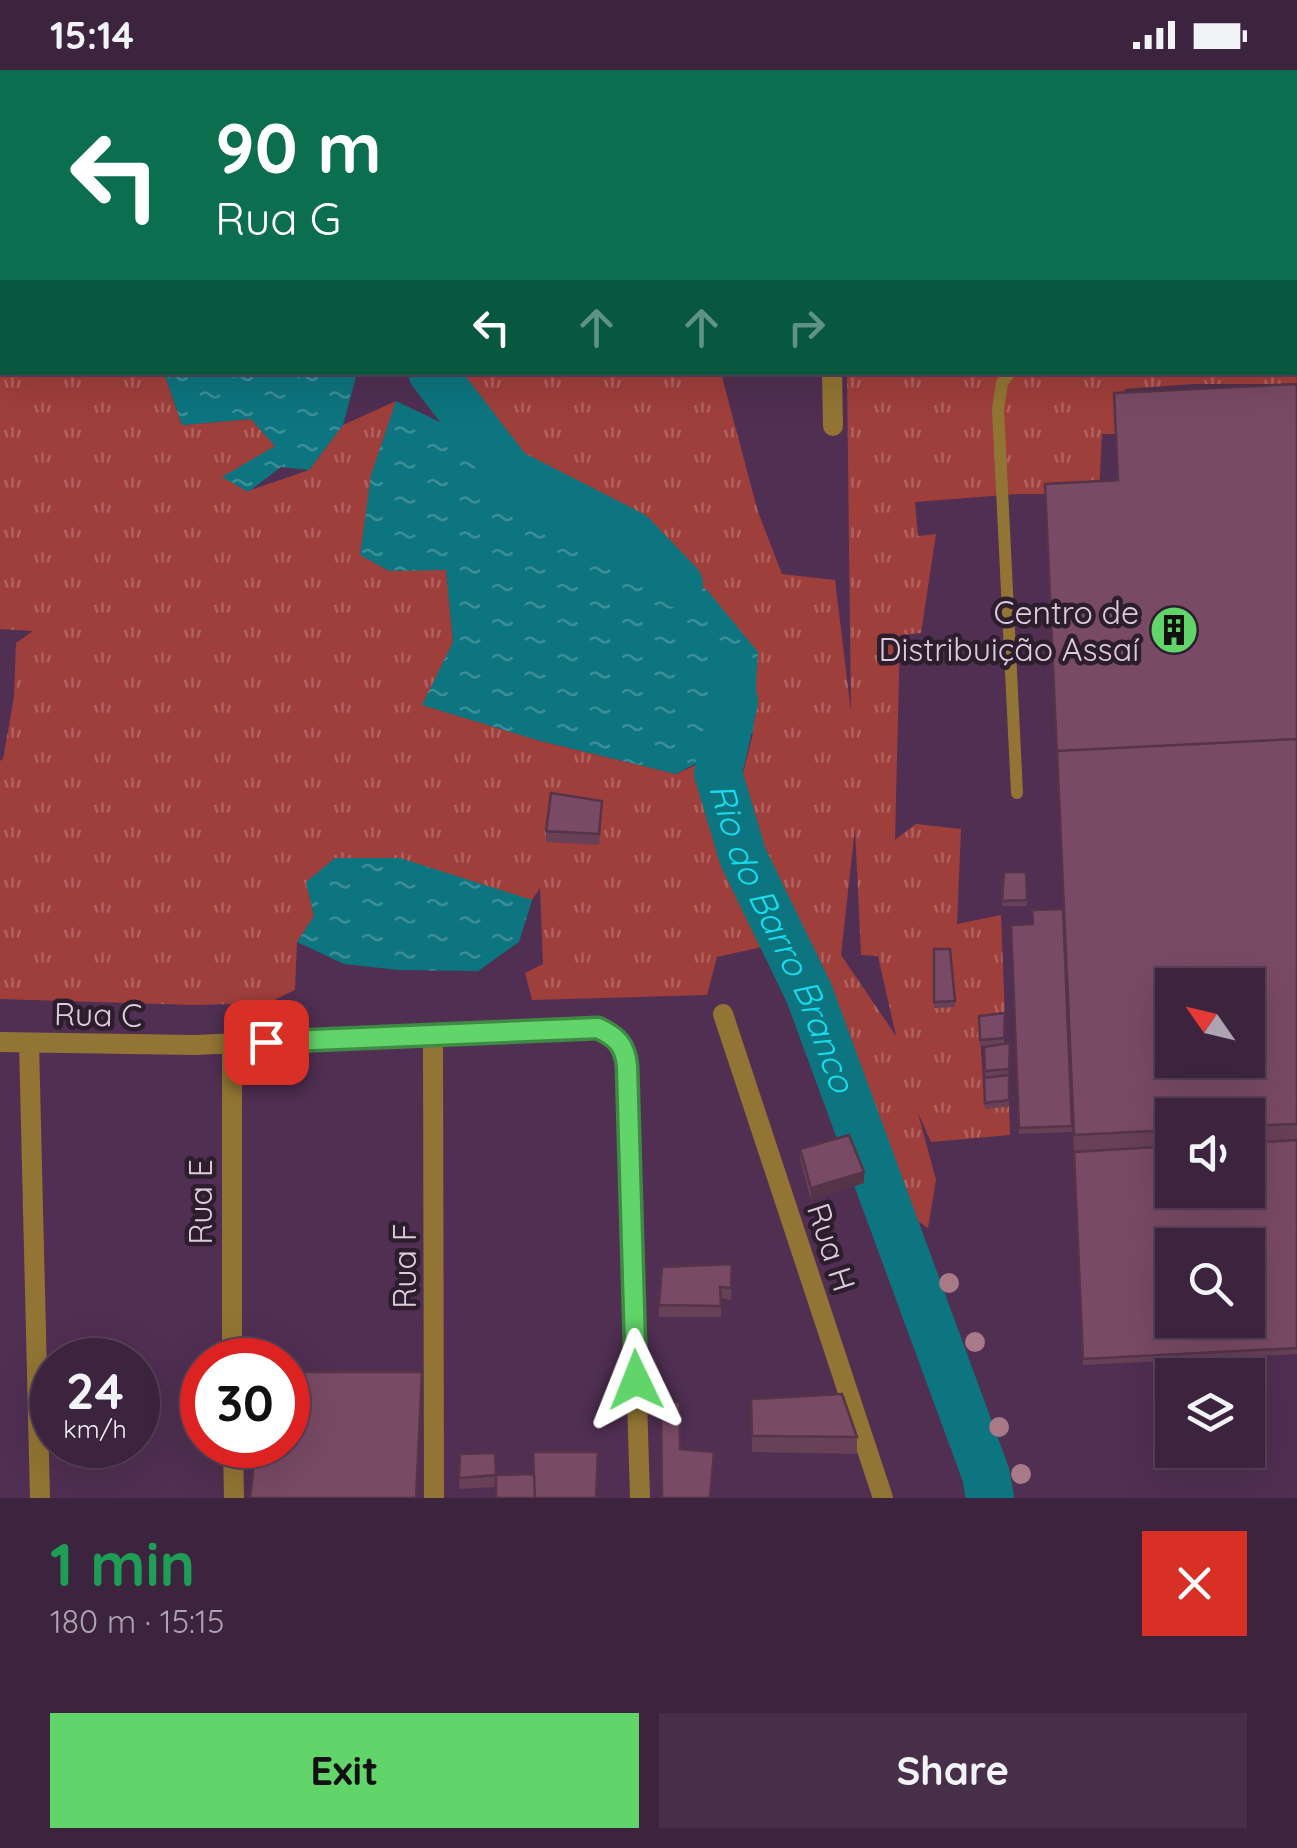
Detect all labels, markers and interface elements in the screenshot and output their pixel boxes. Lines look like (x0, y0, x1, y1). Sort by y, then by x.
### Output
text: 15:14 (50, 11, 134, 59)
text: 90 m (215, 103, 382, 191)
icon: left (50, 110, 180, 240)
text: Rua G (215, 190, 341, 246)
icon: left (464, 300, 519, 355)
icon: ahead (569, 300, 624, 355)
icon: ahead (674, 300, 729, 355)
icon: right (779, 300, 834, 355)
place label: Centro de Distribuição Assaí (878, 592, 1139, 669)
building icon: Centro de Distribuição Assaí (1148, 604, 1200, 656)
water label: Rio do Barro Branco (700, 778, 866, 1100)
north arrow (1155, 968, 1265, 1078)
map controls (1155, 968, 1265, 1468)
street label: Rua C (53, 993, 143, 1035)
pin (224, 1000, 309, 1085)
icon: arrive (239, 1015, 294, 1070)
button: sound (1155, 1098, 1265, 1208)
street label: Rua E (180, 1159, 220, 1245)
street label: Rua H (799, 1198, 865, 1296)
street label: Rua F (384, 1223, 424, 1309)
button: search (1155, 1228, 1265, 1338)
position arrow (584, 1328, 688, 1432)
speed limit sign: 30 (180, 1338, 310, 1468)
button: layers (1155, 1358, 1265, 1468)
text: 24 (66, 1359, 124, 1422)
text: km/h (63, 1413, 127, 1444)
text: 1 min (50, 1526, 195, 1601)
button: close (1142, 1531, 1247, 1636)
text: 180 m · 15:15 (50, 1601, 224, 1641)
button: Exit (50, 1713, 639, 1828)
button: Share (659, 1713, 1247, 1828)

